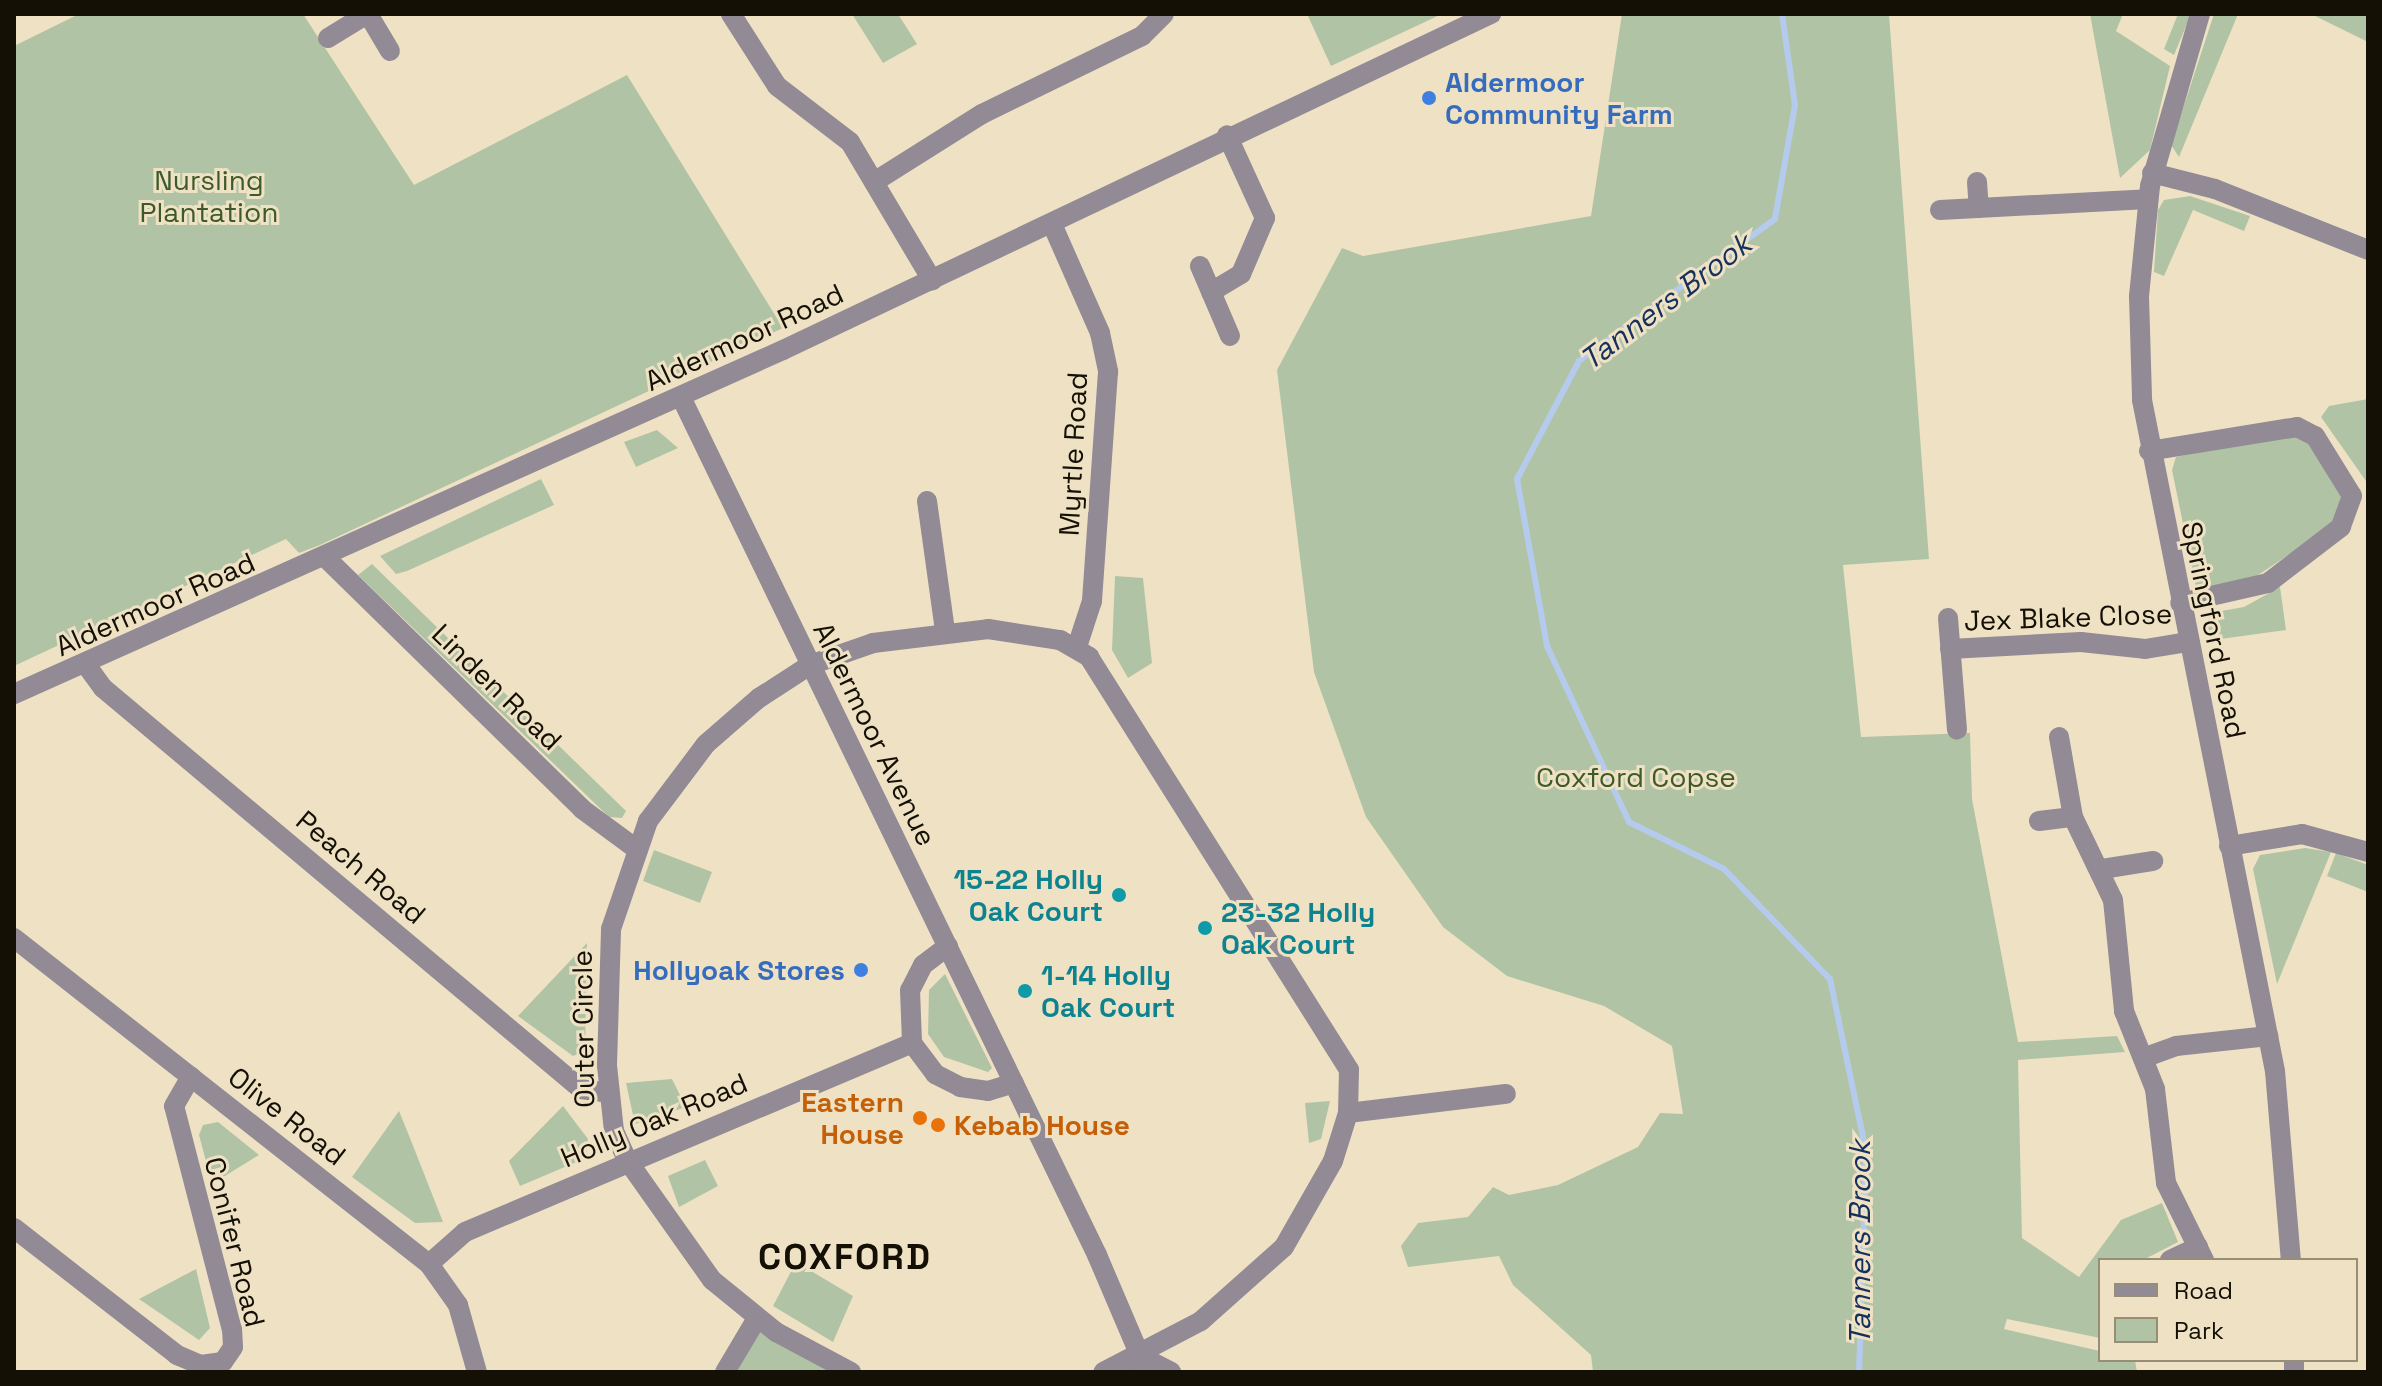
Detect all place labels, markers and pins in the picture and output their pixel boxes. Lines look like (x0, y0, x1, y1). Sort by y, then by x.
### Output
place label: Aldermoor Community Farm (1445, 65, 1673, 131)
marker: Aldermoor Community Farm (1420, 89, 1438, 107)
place label: 15-22 Holly Oak Court (953, 862, 1103, 928)
marker: 15-22 Holly Oak Court (1110, 886, 1128, 904)
place label: 23-32 Holly Oak Court (1221, 895, 1375, 961)
marker: 23-32 Holly Oak Court (1196, 919, 1214, 937)
place label: Hollyoak Stores (633, 953, 845, 987)
place label: 1-14 Holly Oak Court (1041, 958, 1175, 1024)
marker: Hollyoak Stores (852, 961, 870, 979)
marker: 1-14 Holly Oak Court (1016, 982, 1034, 1000)
place label: Eastern House (801, 1085, 904, 1151)
place label: Kebab House (954, 1108, 1130, 1142)
marker: Eastern House (911, 1109, 929, 1127)
marker: Kebab House (929, 1116, 947, 1134)

